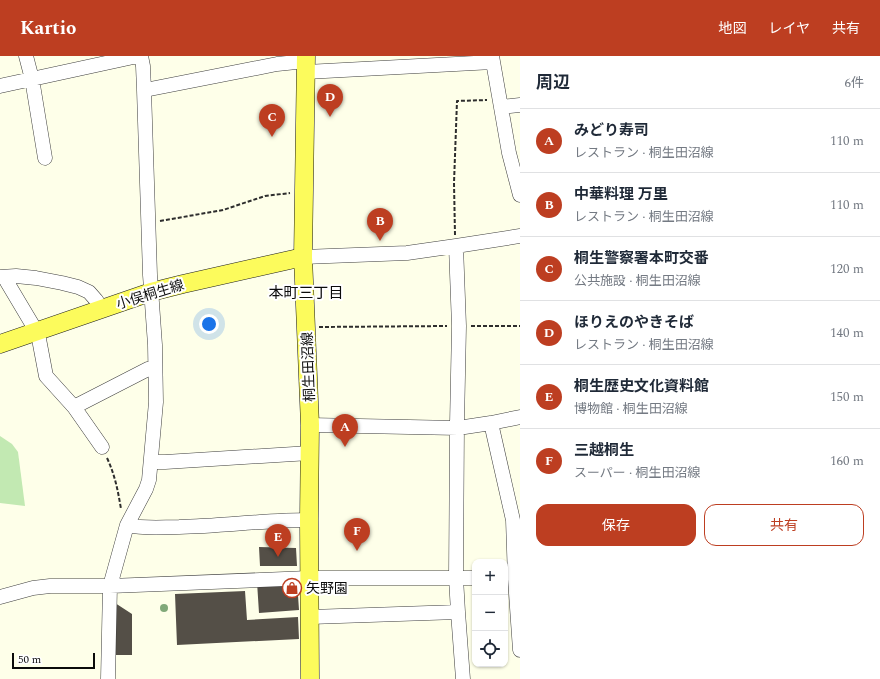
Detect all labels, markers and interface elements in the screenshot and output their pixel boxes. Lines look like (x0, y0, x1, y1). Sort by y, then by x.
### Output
text: Kartio (20, 14, 76, 43)
text: 地図 (718, 18, 746, 39)
text: レイヤ (768, 18, 810, 39)
text: 共有 (832, 18, 860, 39)
text: 周辺 (536, 70, 570, 96)
text: 6件 (844, 73, 864, 93)
pin: D (317, 84, 343, 117)
pin: C (259, 104, 285, 137)
text: みどり寿司 (574, 119, 649, 142)
text: A (544, 131, 554, 151)
text: 110 m (830, 131, 864, 151)
text: レストラン · 桐生田沼線 (574, 143, 714, 163)
text: 中華料理 万里 (574, 183, 668, 206)
text: B (544, 195, 554, 215)
text: 110 m (830, 195, 864, 215)
text: レストラン · 桐生田沼線 (574, 207, 714, 227)
pin: B (367, 208, 393, 241)
text: 桐生警察署本町交番 (574, 247, 709, 270)
text: C (544, 259, 554, 279)
text: 120 m (830, 259, 864, 279)
text: 公共施設 · 桐生田沼線 (574, 271, 701, 291)
street label: 小俣桐生線 (114, 274, 187, 315)
district label: 本町三丁目 (268, 282, 344, 305)
text: ほりえのやきそば (574, 311, 694, 334)
your location (199, 314, 219, 334)
text: D (544, 323, 554, 343)
text: 140 m (830, 323, 864, 343)
street label: 桐生田沼線 (297, 332, 320, 402)
text: レストラン · 桐生田沼線 (574, 335, 714, 355)
text: 桐生歴史文化資料館 (574, 375, 709, 398)
text: E (545, 387, 553, 407)
text: 150 m (830, 387, 864, 407)
text: 博物館 · 桐生田沼線 (574, 399, 688, 419)
pin: A (332, 414, 358, 447)
text: 三越桐生 (574, 439, 634, 462)
text: F (545, 451, 553, 471)
text: 160 m (830, 451, 864, 471)
text: スーパー · 桐生田沼線 (574, 463, 701, 483)
button: 保存 (536, 504, 696, 546)
button: 共有 (704, 504, 864, 546)
pin: F (344, 518, 370, 551)
pin: E (265, 524, 291, 557)
map controls (472, 559, 508, 667)
button: + (472, 559, 508, 595)
shop icon: 矢野園 (281, 577, 303, 599)
place label: 矢野園 (306, 578, 348, 599)
button: − (472, 595, 508, 631)
button: locate (472, 631, 508, 667)
scale bar (12, 651, 95, 670)
text: 50 m (18, 651, 41, 668)

